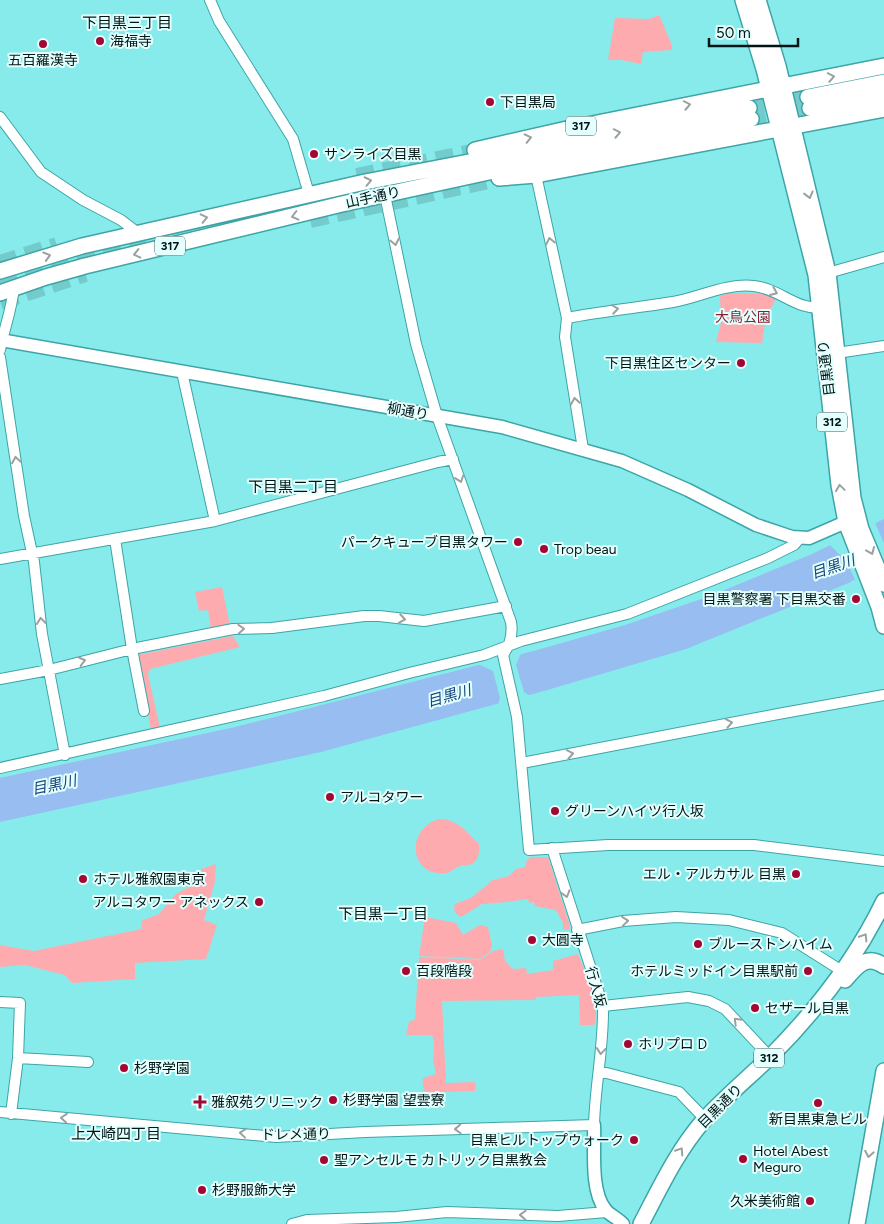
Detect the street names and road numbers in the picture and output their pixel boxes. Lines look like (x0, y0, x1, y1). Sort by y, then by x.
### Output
road number: 317 (566, 116, 596, 136)
street label: 山手通り (344, 183, 402, 212)
road number: 317 (155, 237, 185, 256)
street label: 目黒通り (815, 339, 838, 397)
street label: 柳通り (386, 399, 430, 424)
road number: 312 (817, 412, 847, 432)
street label: 行人坂 (582, 965, 609, 1010)
road number: 312 (754, 1048, 784, 1068)
street label: 目黒通り (695, 1081, 746, 1132)
street label: ドレメ通り (261, 1125, 331, 1144)

